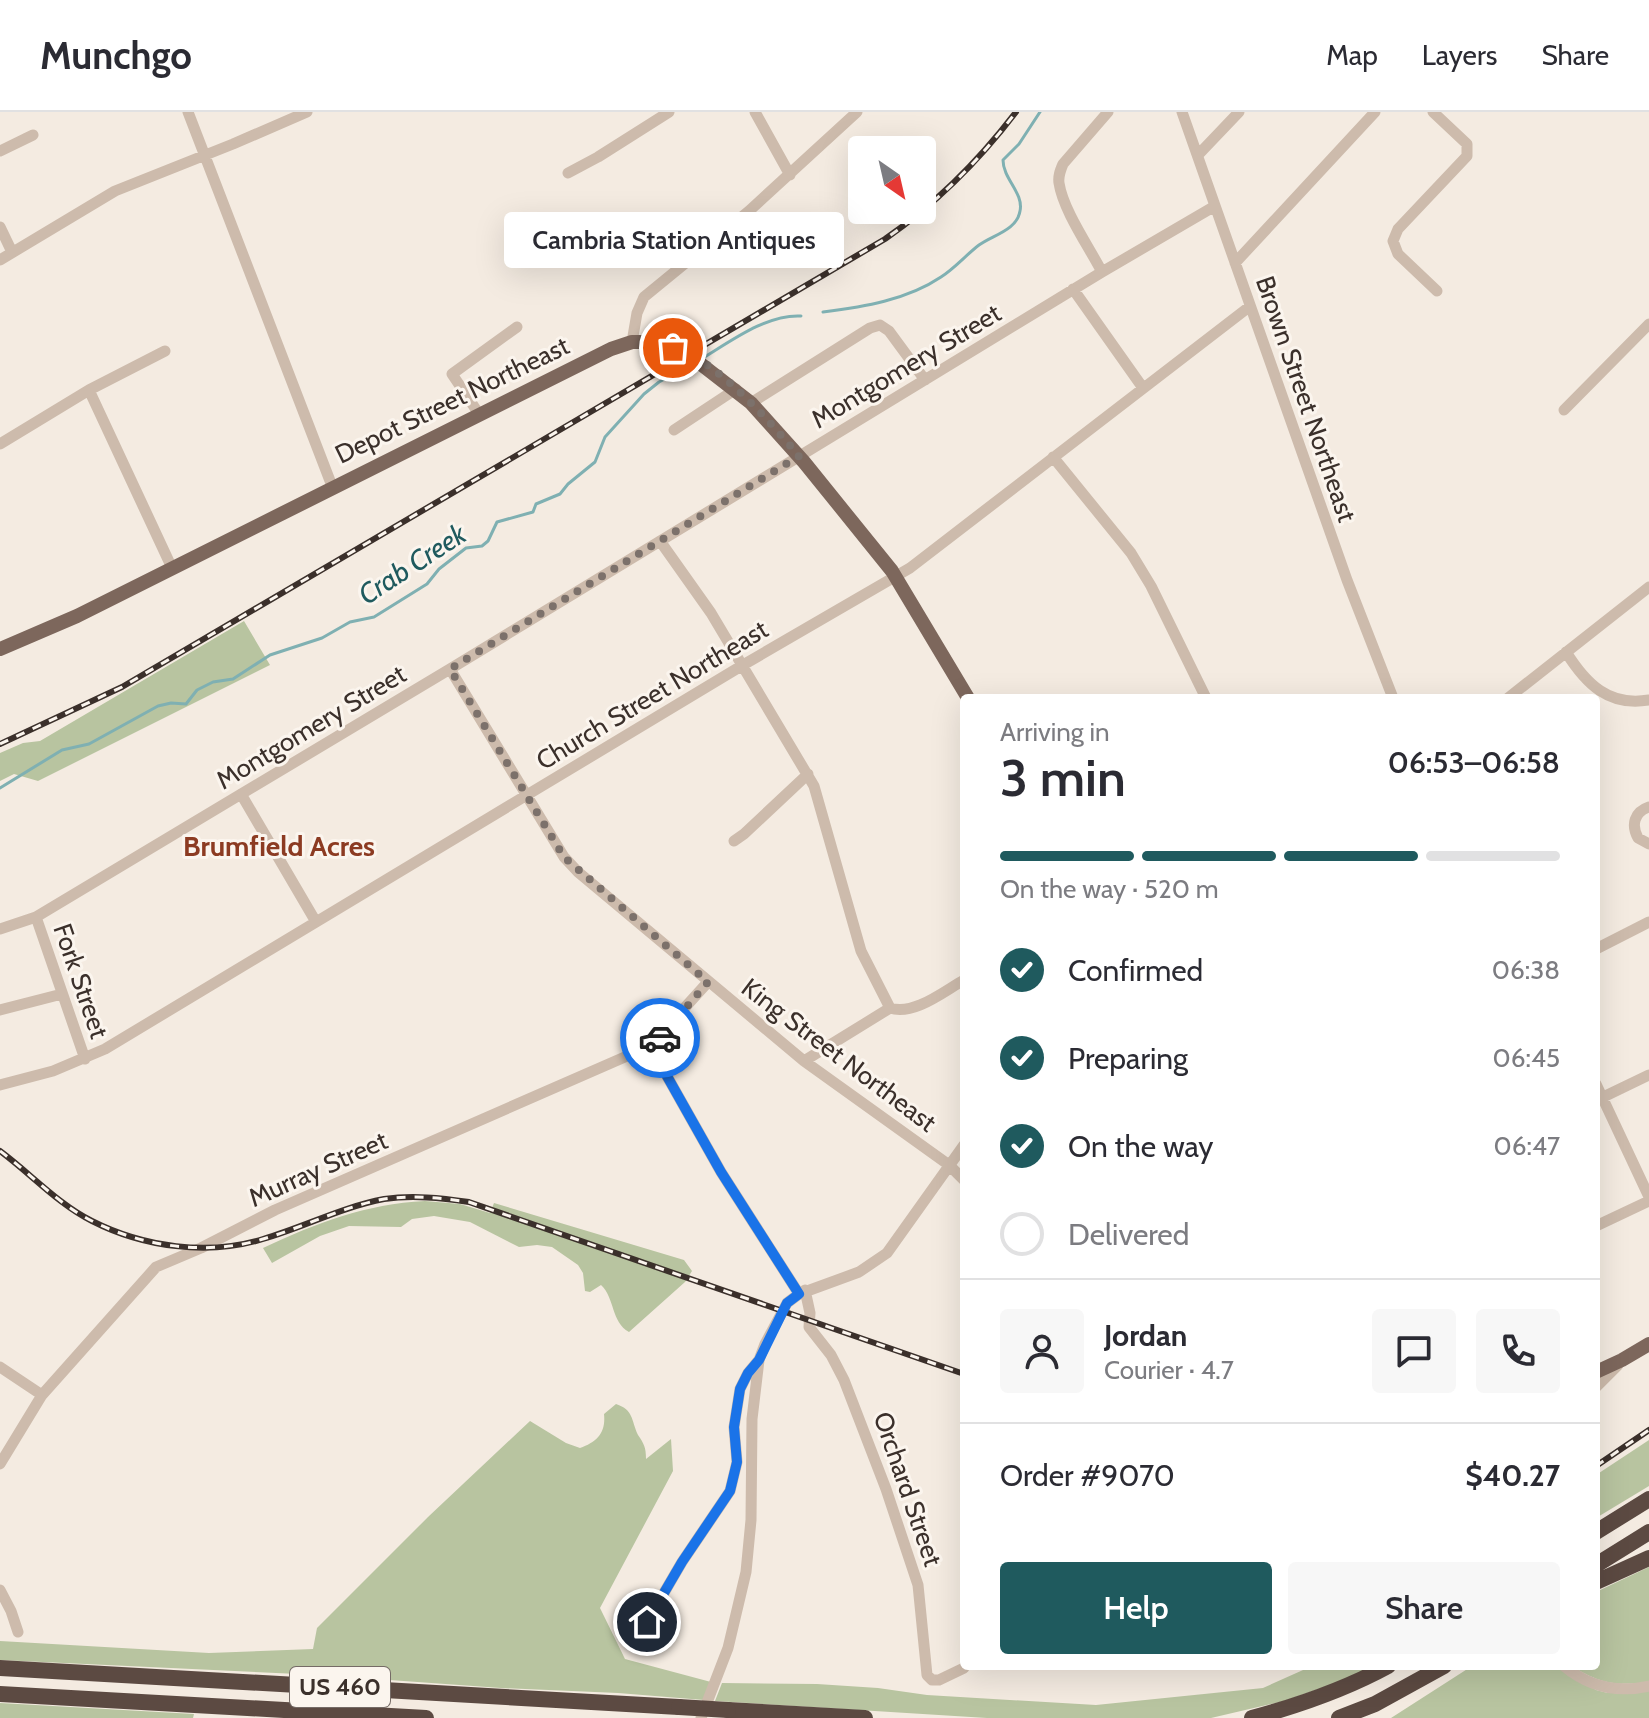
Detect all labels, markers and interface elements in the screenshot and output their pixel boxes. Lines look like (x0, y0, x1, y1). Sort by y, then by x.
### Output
text: Munchgo (40, 32, 192, 79)
text: Map (1326, 38, 1378, 72)
text: Layers (1422, 38, 1497, 72)
text: Share (1541, 38, 1609, 72)
north arrow (848, 136, 936, 224)
map controls (848, 136, 936, 224)
callout: Cambria Station Antiques (503, 212, 843, 268)
text: Cambria Station Antiques (532, 224, 816, 256)
street label: Brown Street Northeast (1249, 272, 1363, 526)
street label: Montgomery Street (805, 297, 1007, 435)
pin (639, 314, 707, 382)
icon: bag (651, 326, 695, 370)
street label: Depot Street Northeast (330, 329, 575, 471)
water label: Crab Creek (352, 516, 473, 611)
street label: Church Street Northeast (530, 613, 774, 777)
street label: Montgomery Street (210, 658, 412, 796)
text: Arriving in (1000, 716, 1110, 748)
text: 06:53–06:58 (1388, 744, 1560, 781)
text: 3 min (1000, 746, 1126, 809)
district label: Brumfield Acres (183, 829, 375, 863)
text: On the way · 520 m (1000, 873, 1218, 905)
street label: Fork Street (46, 919, 116, 1043)
icon: check (1000, 948, 1044, 992)
text: Confirmed (1068, 952, 1203, 989)
text: 06:38 (1492, 954, 1560, 986)
street label: King Street Northeast (735, 971, 943, 1139)
courier (620, 998, 700, 1078)
icon: car (638, 1016, 682, 1060)
icon: check (1000, 1036, 1044, 1080)
text: Preparing (1068, 1040, 1188, 1077)
text: 06:45 (1493, 1042, 1560, 1074)
street label: Murray Street (244, 1124, 393, 1214)
icon: check (1000, 1124, 1044, 1168)
text: On the way (1068, 1128, 1213, 1165)
text: 06:47 (1494, 1130, 1560, 1162)
text: Delivered (1068, 1216, 1189, 1253)
button: person (1000, 1309, 1084, 1393)
button: chat (1372, 1309, 1456, 1393)
button: phone (1476, 1309, 1560, 1393)
text: Jordan (1104, 1317, 1187, 1354)
text: Courier · 4.7 (1104, 1354, 1234, 1386)
street label: Orchard Street (867, 1408, 949, 1571)
text: Order #9070 (1000, 1457, 1175, 1494)
text: $40.27 (1465, 1457, 1560, 1494)
button: Help (1000, 1562, 1272, 1654)
button: Share (1288, 1562, 1560, 1654)
pin (613, 1588, 681, 1656)
icon: home (625, 1600, 669, 1644)
road number: US 460 (290, 1667, 390, 1707)

